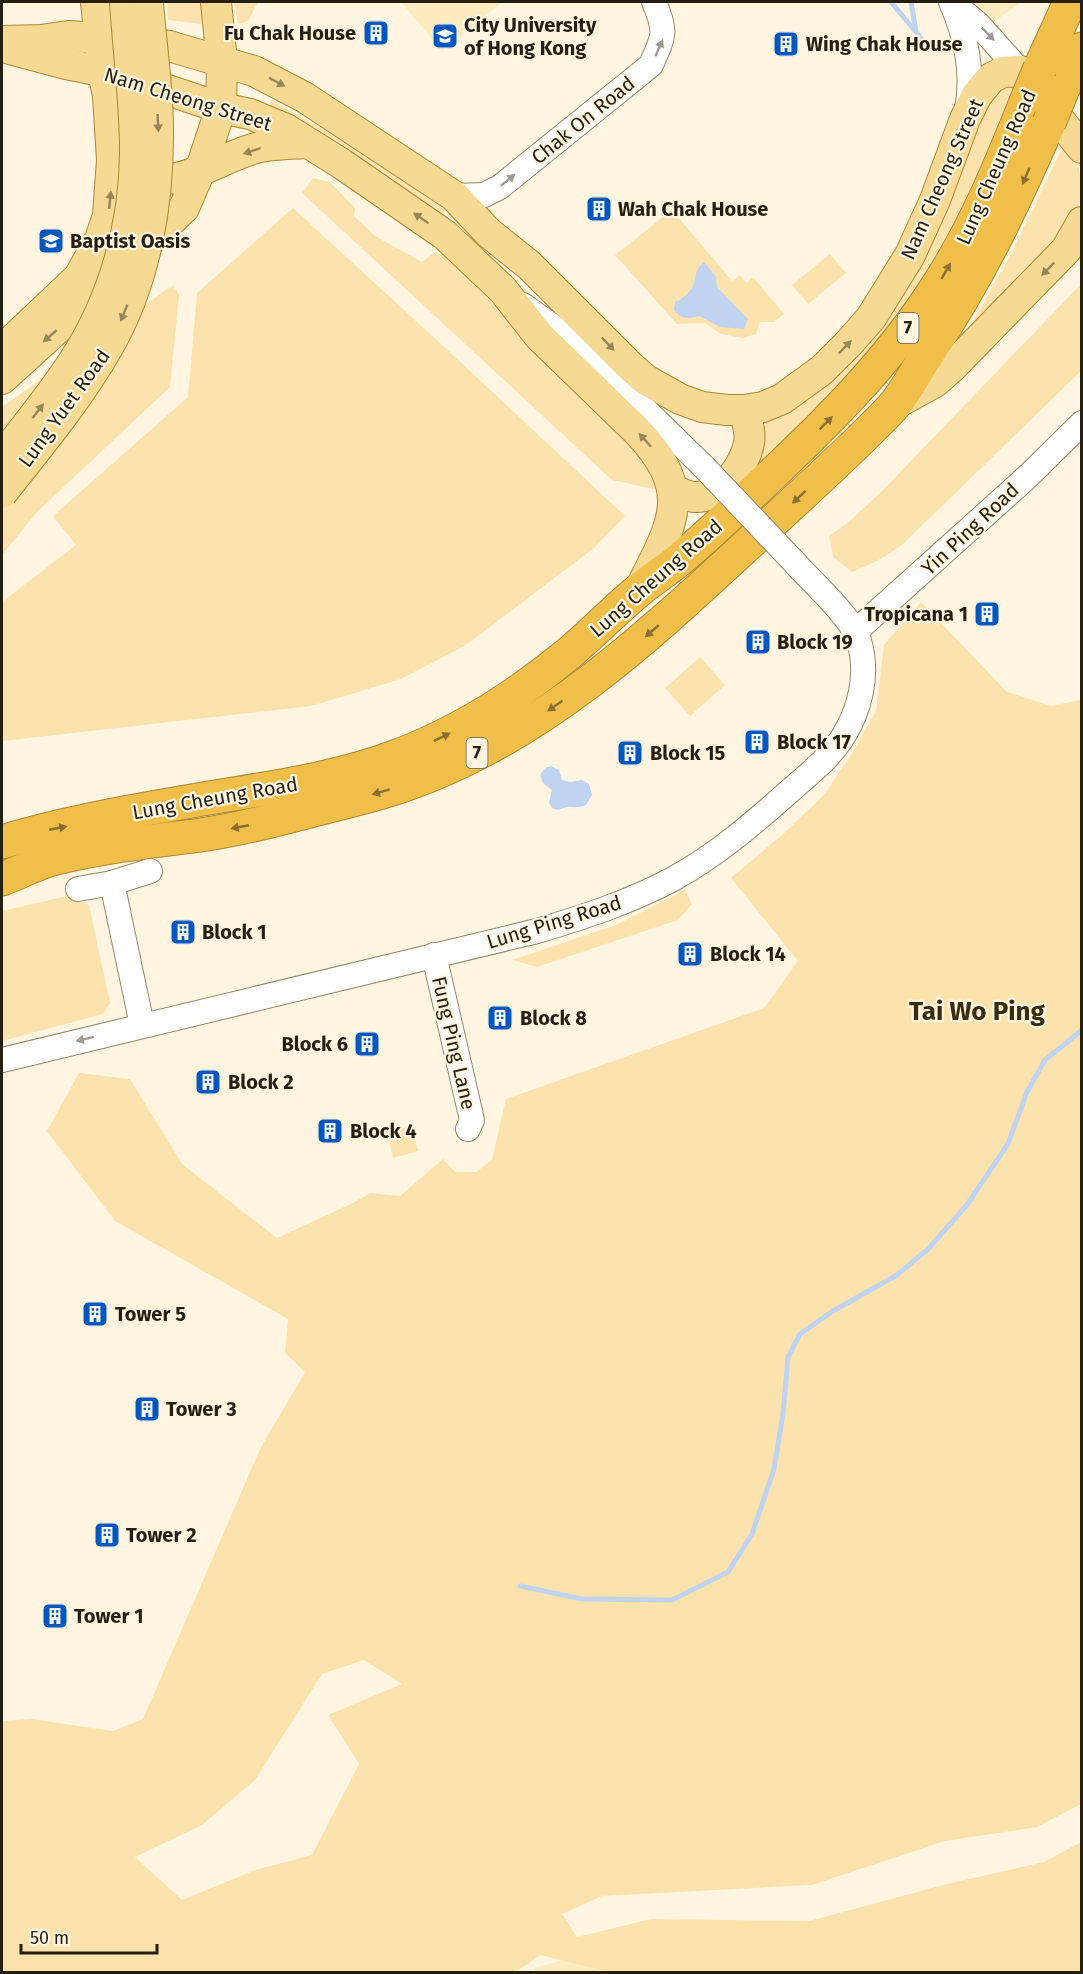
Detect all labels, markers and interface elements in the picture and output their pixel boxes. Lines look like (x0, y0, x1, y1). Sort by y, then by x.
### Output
place label: City University of Hong Kong (464, 13, 597, 60)
building icon: Fu Chak House (361, 18, 391, 48)
place label: Fu Chak House (224, 21, 356, 45)
school or university icon: City University of Hong Kong (430, 21, 460, 51)
one-way arrow (980, 27, 994, 41)
building icon: Wing Chak House (771, 29, 801, 59)
place label: Wing Chak House (806, 32, 963, 56)
one-way arrow (654, 39, 663, 56)
street label: Nam Cheong Street (101, 62, 275, 136)
street label: Chak On Road (526, 71, 640, 169)
one-way arrow (268, 78, 285, 87)
street label: Lung Cheung Road (951, 86, 1041, 248)
street label: Nam Cheong Street (896, 94, 989, 263)
one-way arrow (153, 113, 162, 132)
one-way arrow (243, 147, 261, 156)
one-way arrow (1021, 168, 1031, 186)
one-way arrow (500, 174, 515, 187)
one-way arrow (105, 190, 115, 209)
building icon: Wah Chak House (584, 194, 614, 224)
place label: Wah Chak House (618, 197, 768, 221)
one-way arrow (414, 212, 430, 224)
school or university icon: Baptist Oasis (36, 226, 66, 256)
place label: Baptist Oasis (70, 229, 190, 253)
one-way arrow (1041, 262, 1055, 277)
one-way arrow (941, 263, 952, 279)
one-way arrow (119, 304, 128, 322)
road number: 7 (898, 313, 918, 343)
one-way arrow (43, 329, 58, 342)
one-way arrow (601, 337, 615, 352)
one-way arrow (838, 340, 851, 355)
street label: Lung Yuet Road (13, 344, 115, 472)
one-way arrow (31, 403, 44, 419)
one-way arrow (818, 416, 833, 430)
one-way arrow (638, 432, 652, 447)
street label: Yin Ping Road (916, 478, 1024, 580)
one-way arrow (792, 490, 807, 503)
street label: Lung Cheung Road (585, 514, 727, 642)
building icon: Tropicana 1 (972, 599, 1002, 629)
place label: Tropicana 1 (864, 602, 968, 626)
one-way arrow (645, 624, 660, 637)
building icon: Block 19 (743, 627, 773, 657)
place label: Block 19 (777, 630, 853, 654)
one-way arrow (548, 700, 564, 712)
building icon: Block 17 (742, 727, 772, 757)
place label: Block 17 (777, 730, 851, 754)
one-way arrow (433, 732, 450, 741)
road number: 7 (466, 738, 488, 768)
building icon: Block 15 (615, 738, 645, 768)
place label: Block 15 (650, 741, 725, 765)
street label: Lung Cheung Road (130, 772, 300, 824)
one-way arrow (372, 788, 390, 797)
one-way arrow (49, 823, 68, 832)
one-way arrow (230, 823, 249, 832)
street label: Lung Ping Road (484, 890, 624, 954)
building icon: Block 1 (168, 917, 198, 947)
place label: Block 1 (202, 920, 267, 944)
building icon: Block 14 (675, 939, 705, 969)
place label: Block 14 (710, 942, 786, 966)
street label: Fung Ping Lane (427, 974, 481, 1112)
district label: Tai Wo Ping (909, 996, 1046, 1027)
building icon: Block 8 (485, 1003, 515, 1033)
place label: Block 8 (520, 1006, 587, 1030)
building icon: Block 6 (352, 1029, 382, 1059)
place label: Block 6 (282, 1032, 348, 1056)
one-way arrow (76, 1035, 95, 1044)
building icon: Block 2 (193, 1067, 223, 1097)
place label: Block 2 (228, 1070, 294, 1094)
building icon: Block 4 (315, 1116, 345, 1146)
place label: Block 4 (350, 1119, 417, 1143)
building icon: Tower 5 (80, 1299, 110, 1329)
place label: Tower 5 (115, 1302, 186, 1326)
building icon: Tower 3 (132, 1394, 162, 1424)
place label: Tower 3 (166, 1397, 237, 1421)
building icon: Tower 2 (92, 1520, 122, 1550)
place label: Tower 2 (126, 1523, 197, 1547)
building icon: Tower 1 (40, 1601, 70, 1631)
place label: Tower 1 (74, 1604, 143, 1628)
scale bar (21, 1917, 158, 1955)
text: 50 m (30, 1927, 69, 1949)

